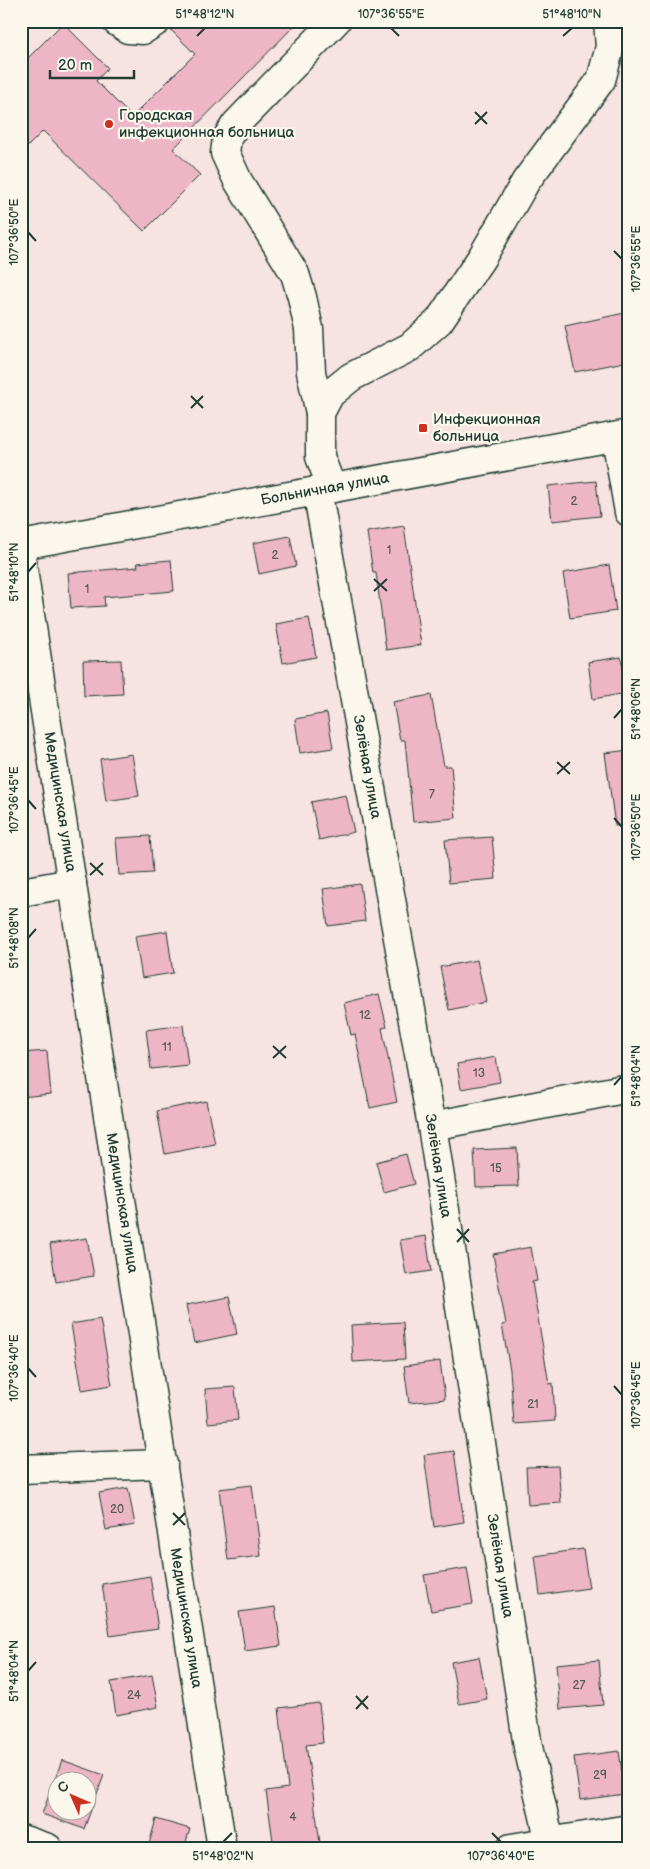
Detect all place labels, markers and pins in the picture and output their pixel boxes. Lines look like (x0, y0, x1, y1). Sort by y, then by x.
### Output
place label: Городская инфекционная больница (119, 106, 295, 142)
marker: Городская инфекционная больница (103, 118, 115, 130)
place label: Инфекционная больница (433, 410, 541, 446)
marker: Инфекционная больница (417, 422, 429, 434)

